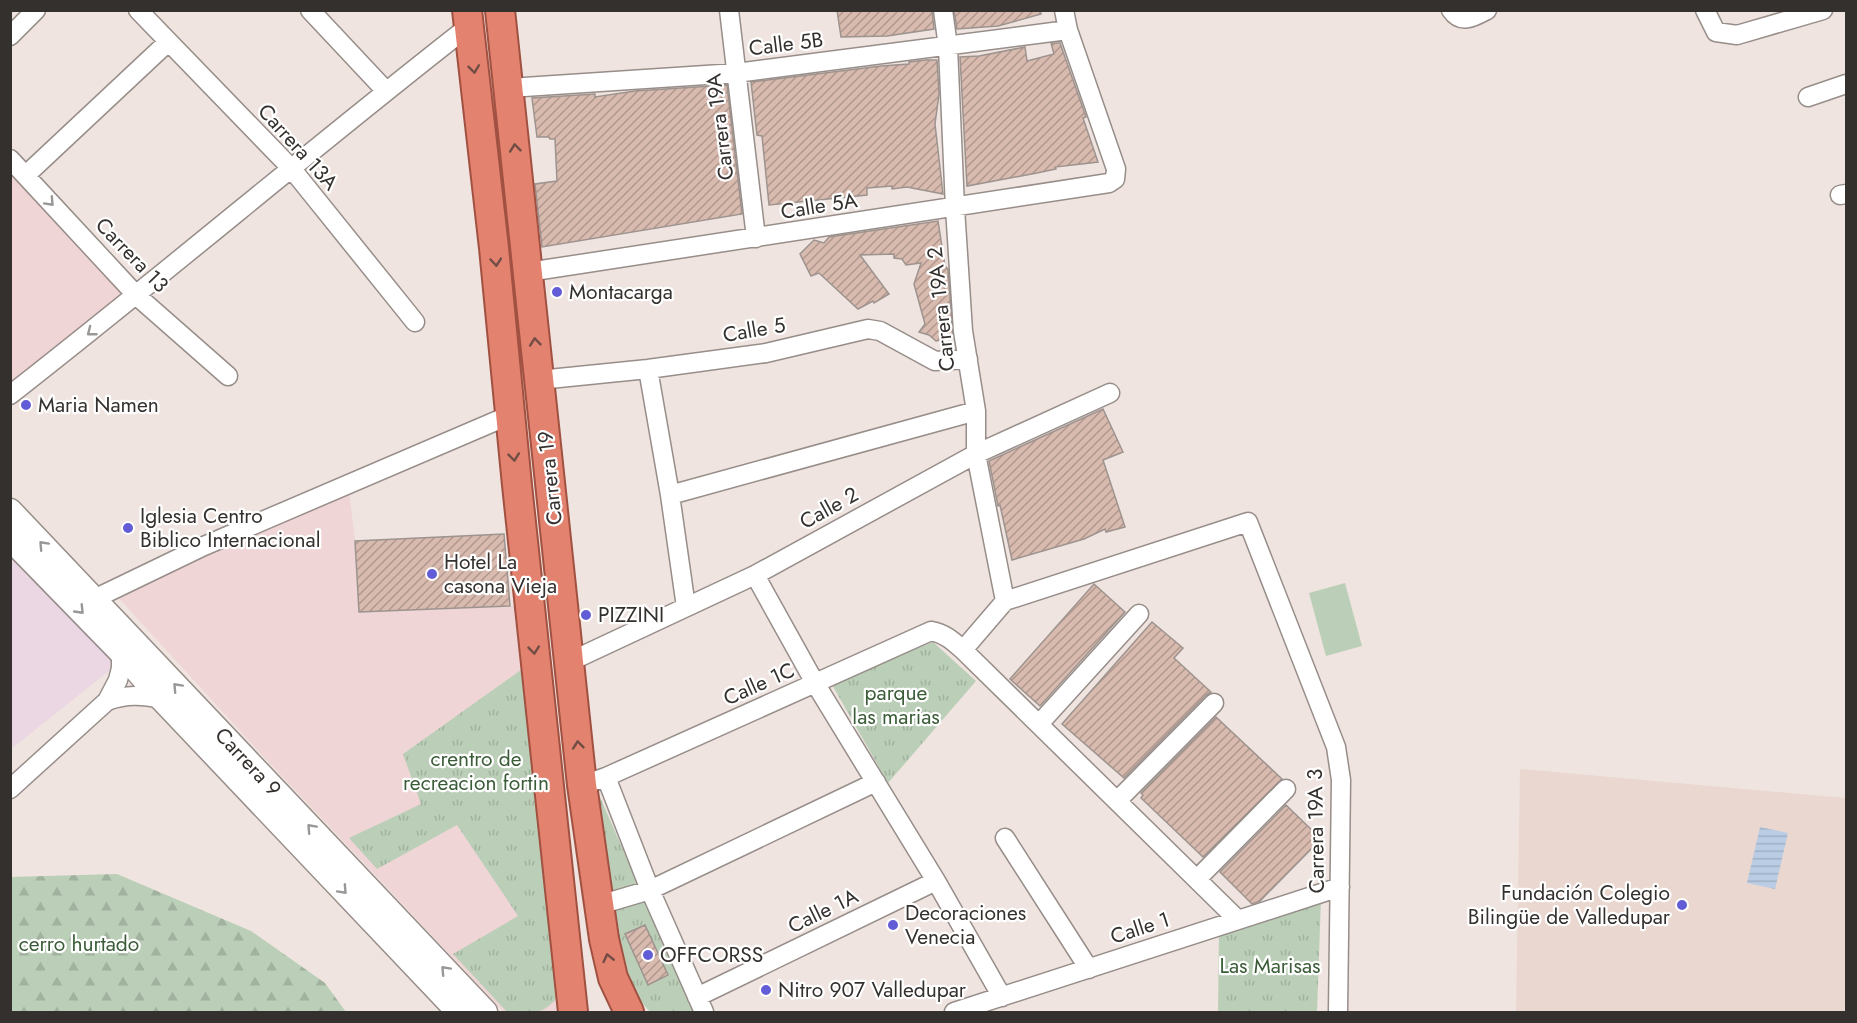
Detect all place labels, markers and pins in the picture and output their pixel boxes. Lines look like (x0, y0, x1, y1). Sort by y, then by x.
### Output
place label: Montacarga (569, 277, 673, 307)
marker: Montacarga (550, 285, 564, 299)
place label: Maria Namen (38, 390, 159, 420)
marker: Maria Namen (19, 398, 33, 412)
place label: Iglesia Centro Biblico Internacional (140, 501, 321, 555)
marker: Iglesia Centro Biblico Internacional (121, 521, 135, 535)
place label: Hotel La casona Vieja (444, 547, 557, 601)
marker: Hotel La casona Vieja (425, 567, 439, 581)
place label: PIZZINI (598, 600, 664, 630)
marker: PIZZINI (579, 608, 593, 622)
place label: Fundación Colegio Bilingüe de Valledupar (1468, 878, 1671, 932)
place label: Decoraciones Venecia (905, 898, 1026, 952)
marker: Fundación Colegio Bilingüe de Valledupar (1675, 898, 1689, 912)
marker: Decoraciones Venecia (886, 918, 900, 932)
place label: OFFCORSS (660, 940, 763, 970)
marker: OFFCORSS (641, 948, 655, 962)
place label: Nitro 907 Valledupar (778, 975, 967, 1005)
marker: Nitro 907 Valledupar (759, 983, 773, 997)

